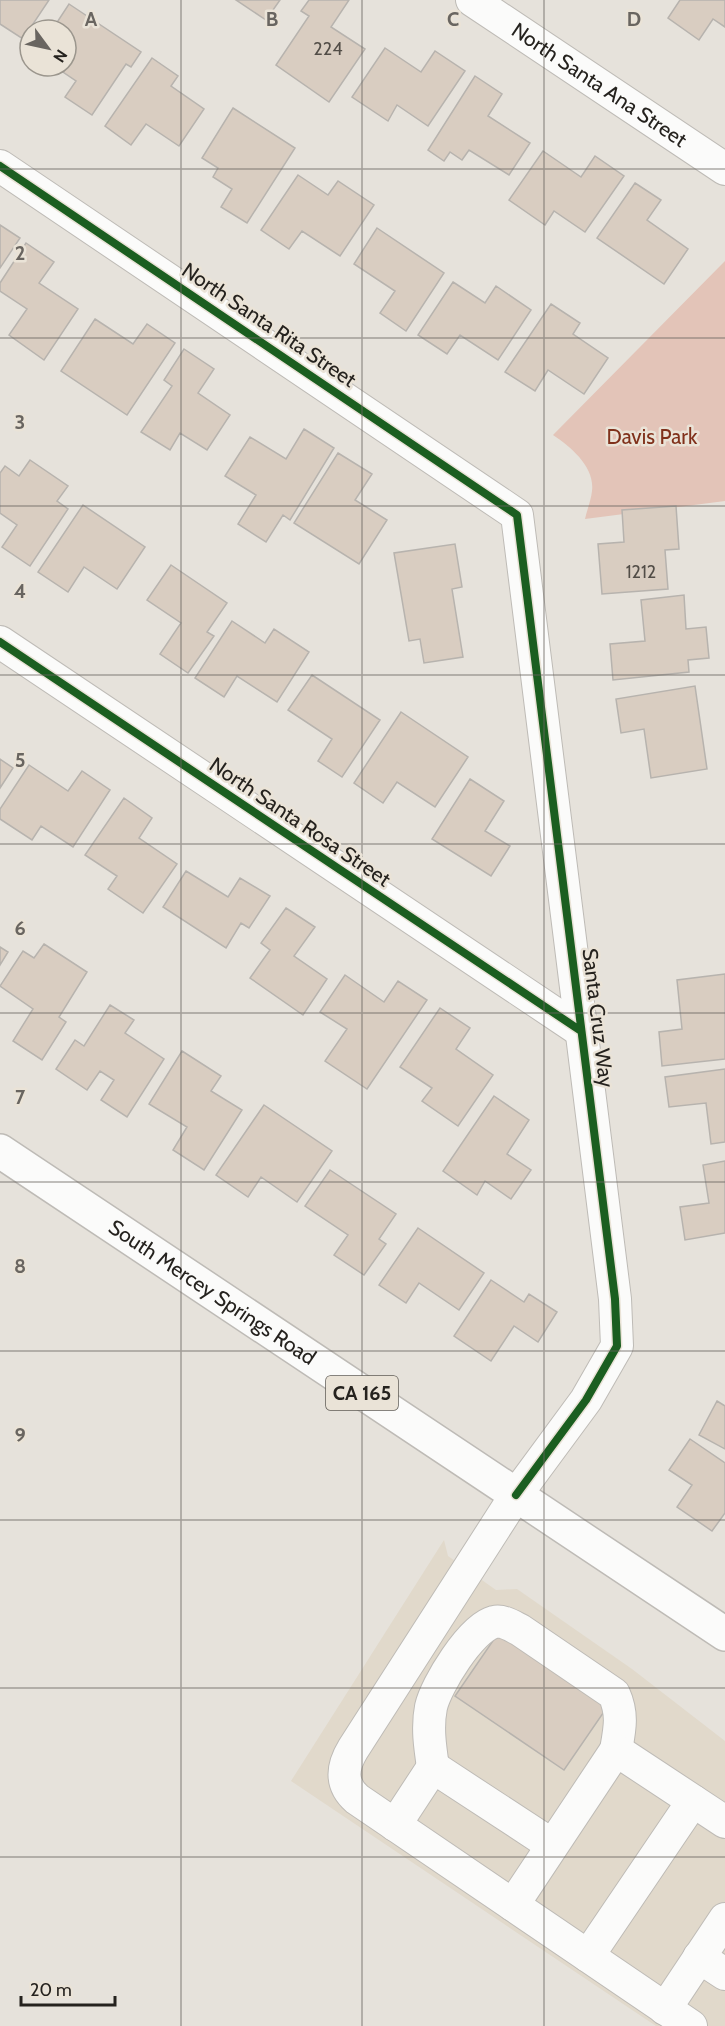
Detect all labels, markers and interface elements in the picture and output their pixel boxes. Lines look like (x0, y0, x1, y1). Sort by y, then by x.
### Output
text: A (85, 7, 98, 31)
text: B (266, 7, 278, 31)
text: C (447, 7, 459, 31)
text: D (627, 7, 641, 31)
street label: North Santa Ana Street (507, 17, 692, 152)
north arrow (18, 18, 78, 78)
house number: 224 (313, 38, 343, 60)
text: N (49, 46, 71, 66)
text: 2 (15, 241, 25, 265)
street label: North Santa Rita Street (178, 257, 361, 392)
text: 3 (15, 410, 25, 434)
park label: Davis Park (607, 424, 698, 449)
house number: 1212 (626, 561, 656, 583)
text: 4 (14, 579, 26, 603)
text: 5 (15, 748, 25, 772)
street label: North Santa Rosa Street (205, 752, 396, 891)
text: 6 (14, 916, 26, 940)
street label: Santa Cruz Way (578, 947, 619, 1089)
text: 7 (15, 1085, 26, 1109)
street label: South Mercey Springs Road (104, 1214, 321, 1370)
text: 8 (14, 1254, 26, 1278)
road number: CA 165 (326, 1376, 398, 1410)
text: 9 (14, 1423, 26, 1447)
scale bar (21, 1969, 116, 2007)
text: 20 m (30, 1979, 72, 2001)

